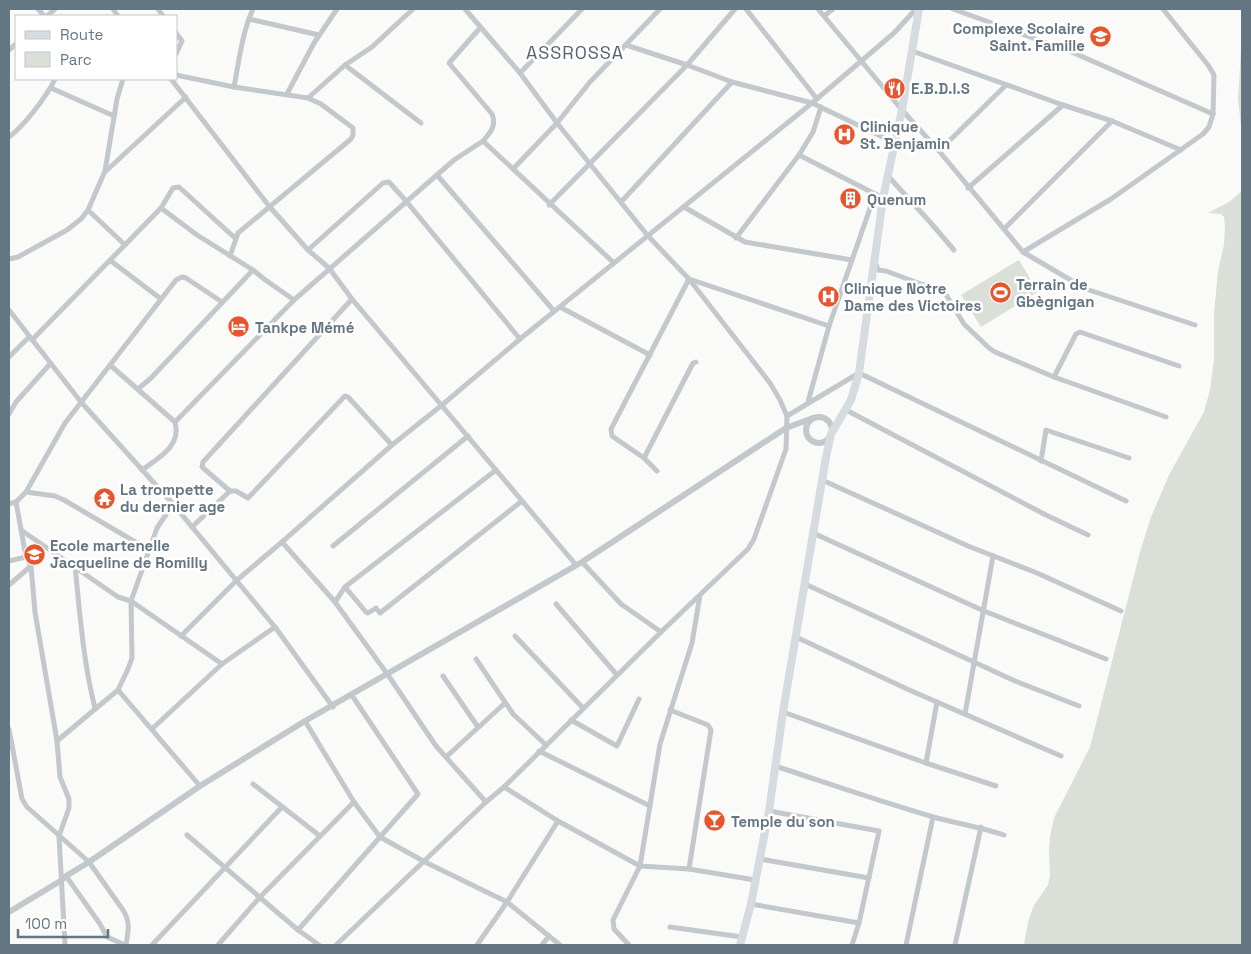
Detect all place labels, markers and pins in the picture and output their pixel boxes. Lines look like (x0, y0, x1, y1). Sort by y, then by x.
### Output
place label: Complexe Scolaire Saint. Famille (953, 19, 1085, 55)
school or university icon: Complexe Scolaire Saint. Famille (1089, 25, 1113, 49)
restaurant icon: E.B.D.I.S (883, 76, 907, 100)
place label: E.B.D.I.S (911, 79, 970, 98)
place label: Clinique St. Benjamin (860, 117, 950, 153)
hospital icon: Clinique St. Benjamin (832, 123, 856, 147)
building icon: Quenum (839, 187, 863, 211)
place label: Quenum (867, 190, 926, 209)
place label: Terrain de Gbègnigan (1016, 275, 1094, 311)
place label: Clinique Notre Dame des Victoires (844, 279, 982, 315)
sports icon: Terrain de Gbègnigan (988, 281, 1012, 305)
hospital icon: Clinique Notre Dame des Victoires (816, 285, 840, 309)
hotel icon: Tankpe Mémé (227, 315, 251, 339)
place label: Tankpe Mémé (255, 318, 355, 337)
place label: La trompette du dernier age (120, 480, 226, 516)
temple icon: La trompette du dernier age (92, 486, 116, 510)
place label: Ecole martenelle Jacqueline de Romilly (50, 536, 208, 572)
school or university icon: Ecole martenelle Jacqueline de Romilly (22, 542, 46, 566)
bar icon: Temple du son (703, 809, 727, 833)
place label: Temple du son (731, 812, 835, 831)

